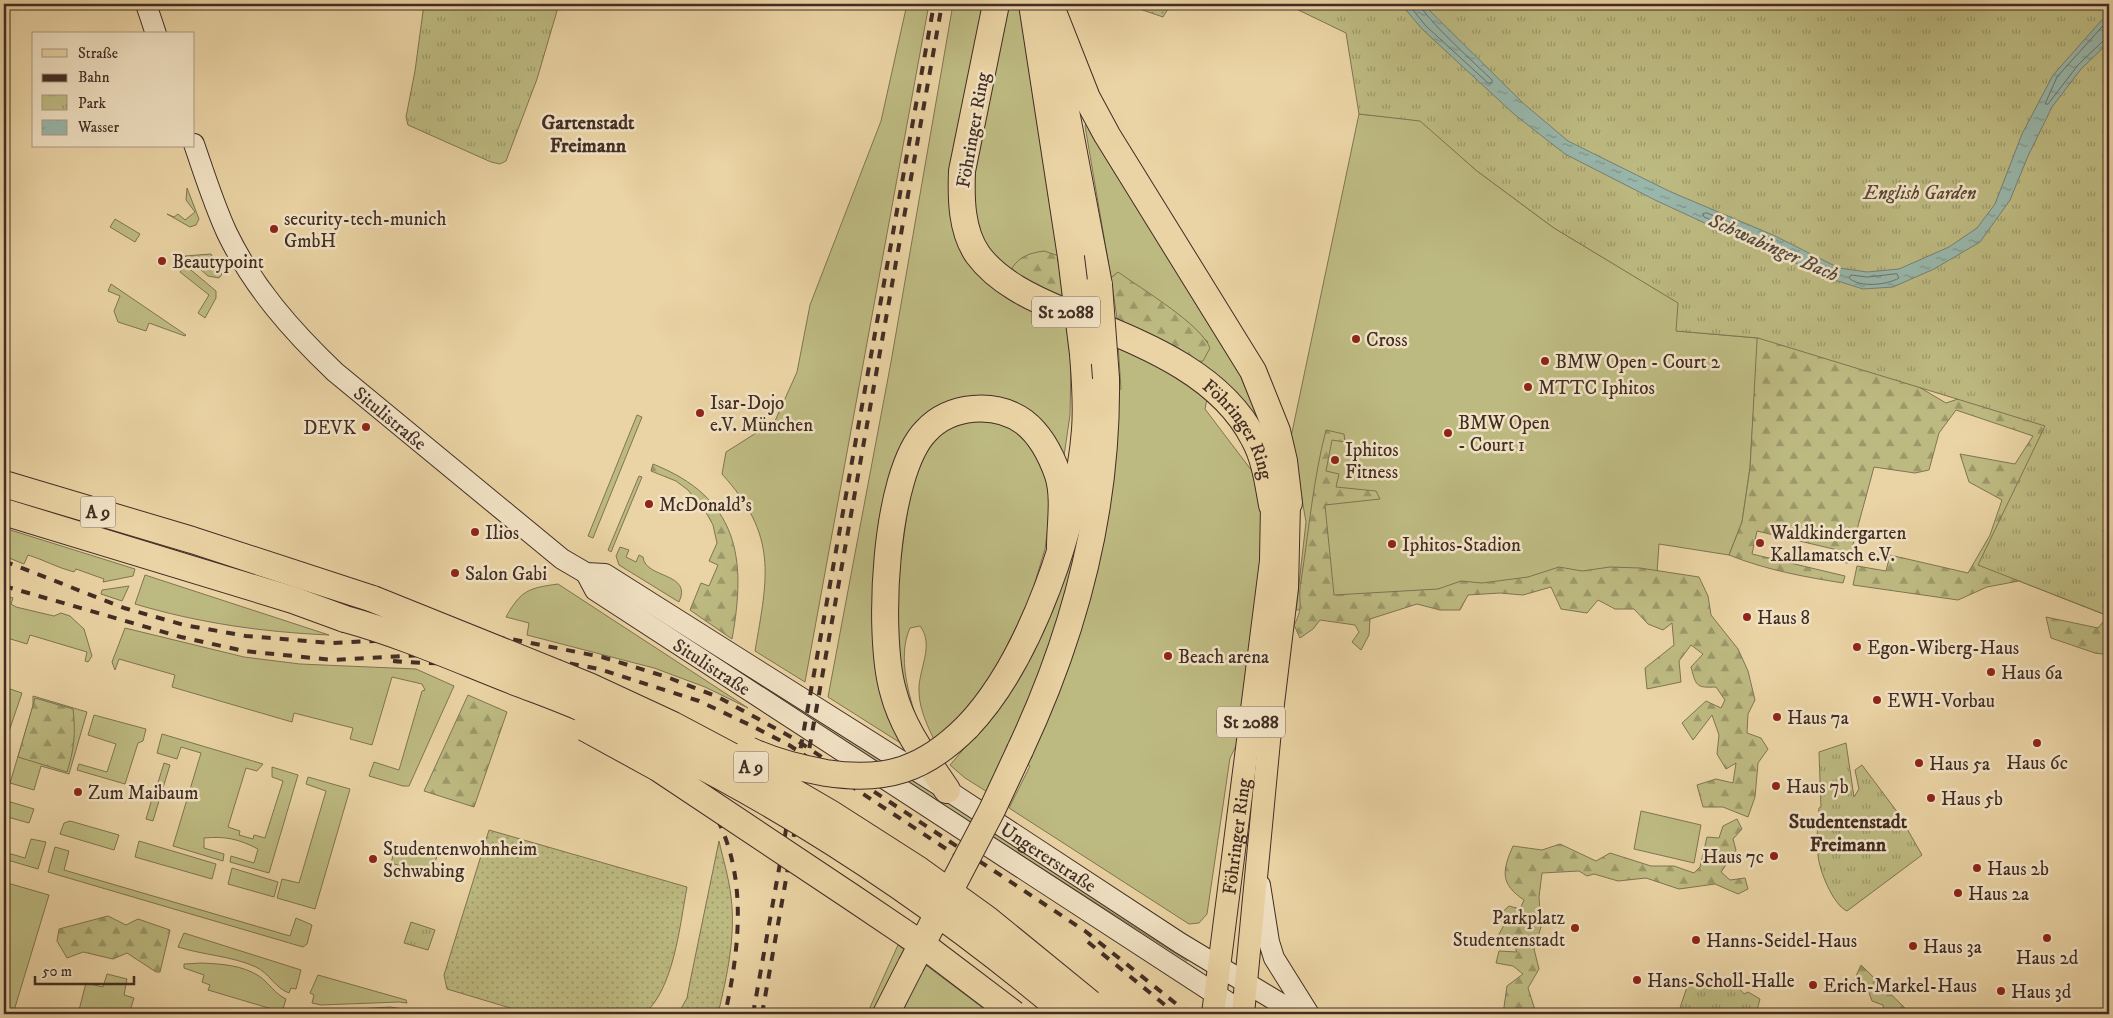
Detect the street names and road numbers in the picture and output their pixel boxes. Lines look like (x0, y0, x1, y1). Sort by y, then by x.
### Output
street label: Föhringer Ring (952, 70, 995, 190)
road number: St 2088 (1032, 296, 1100, 328)
street label: Föhringer Ring (1198, 375, 1277, 482)
street label: Situlistraße (348, 382, 431, 456)
road number: A 9 (80, 497, 116, 528)
street label: Situlistraße (668, 634, 754, 701)
road number: St 2088 (1217, 706, 1285, 738)
road number: A 9 (734, 752, 768, 782)
street label: Föhringer Ring (1218, 776, 1256, 896)
street label: Ungererstraße (995, 818, 1100, 898)

